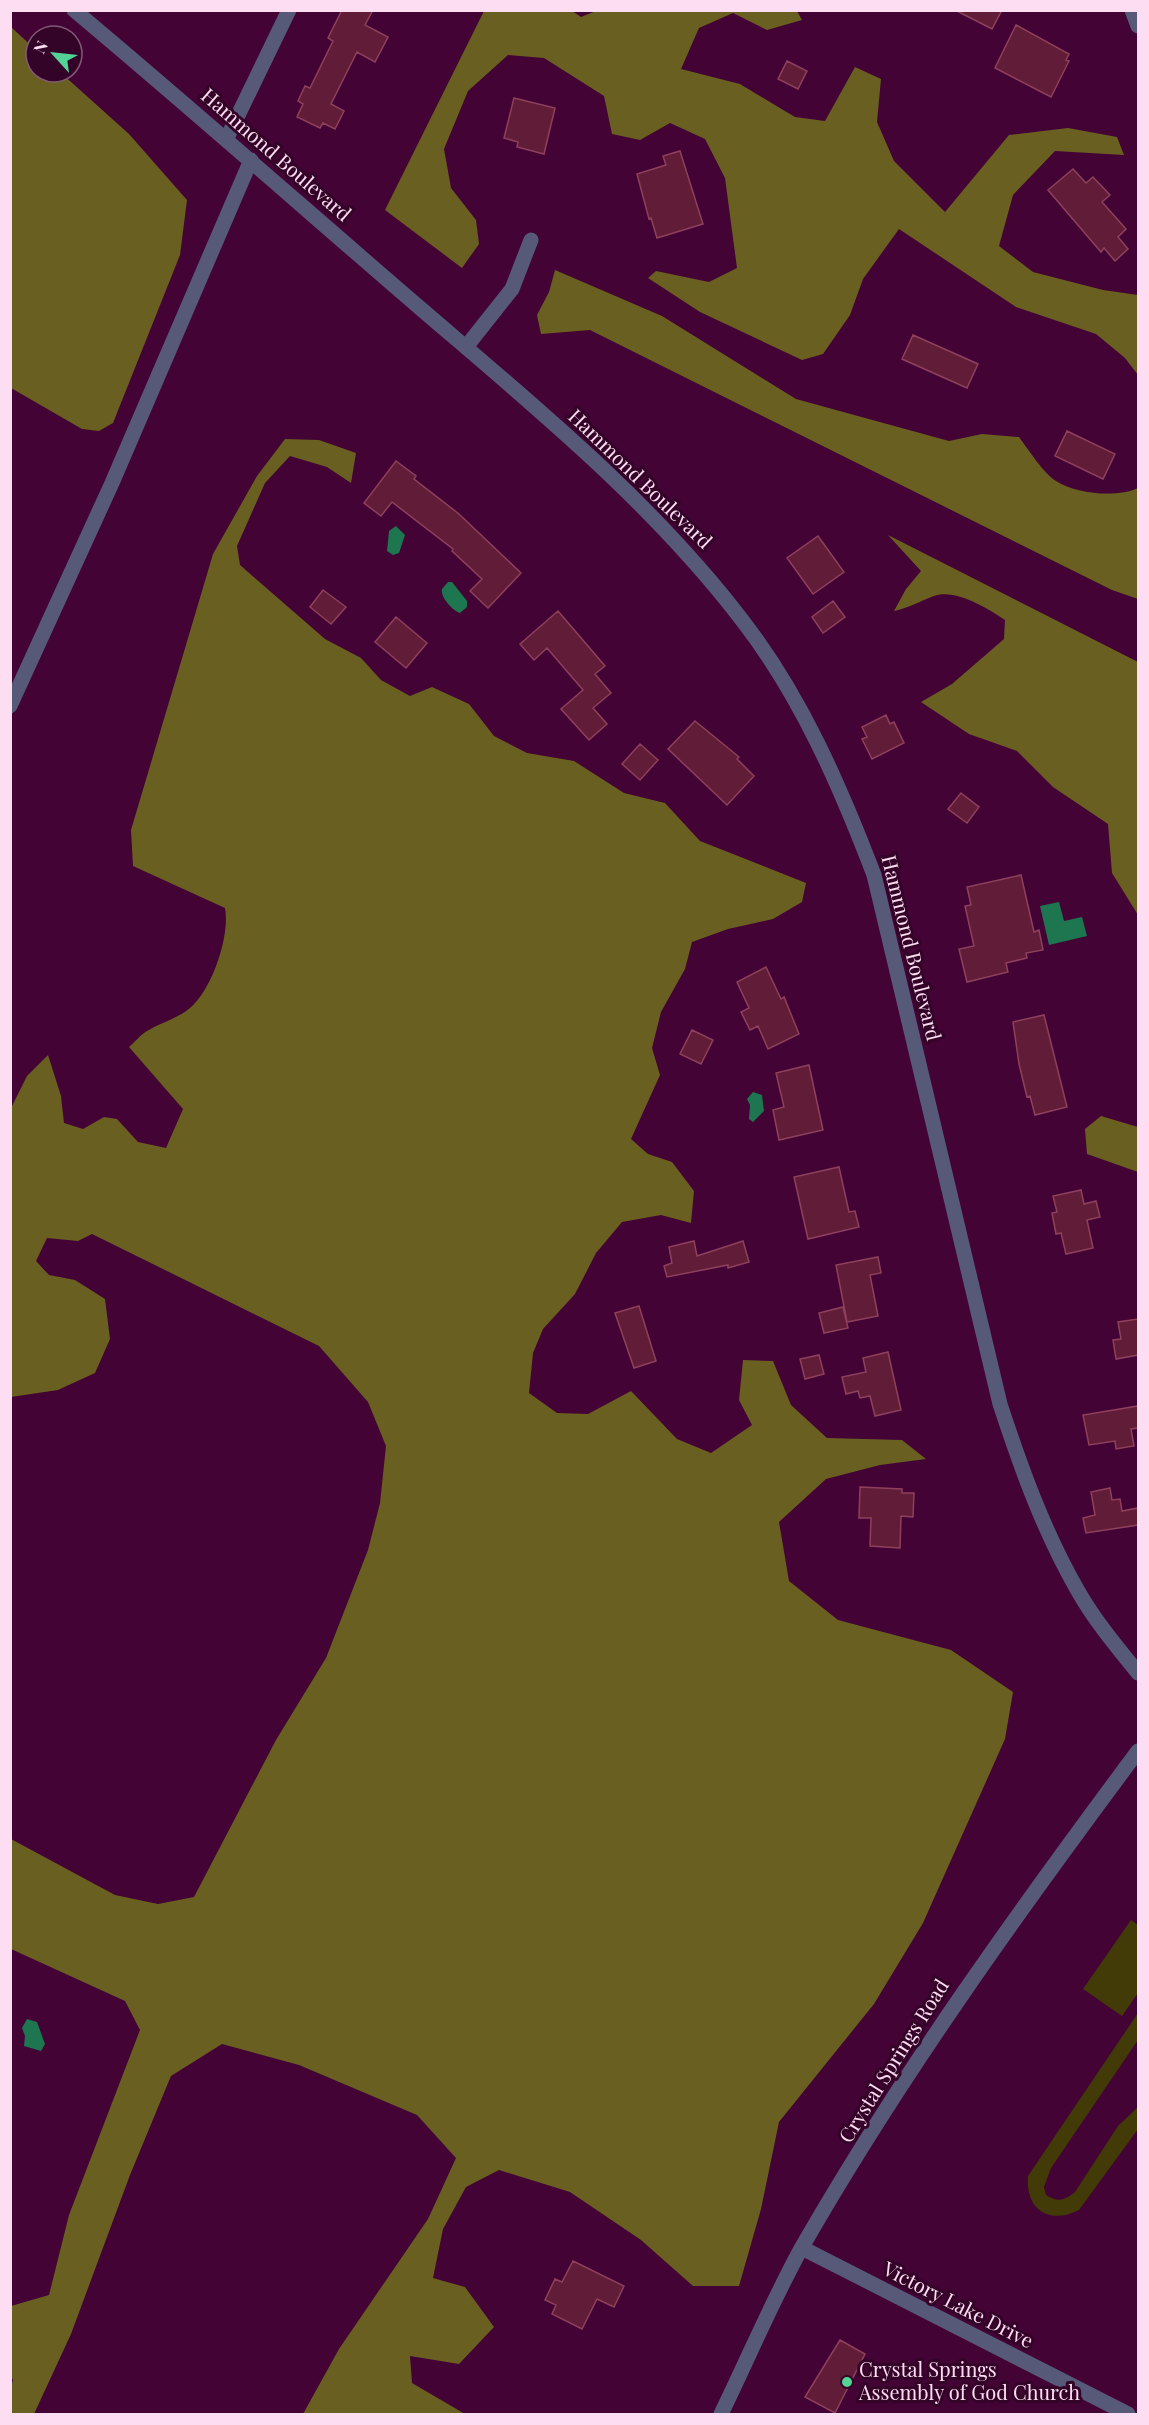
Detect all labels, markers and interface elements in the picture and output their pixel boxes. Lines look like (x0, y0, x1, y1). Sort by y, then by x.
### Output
north arrow (24, 24, 84, 84)
text: N (28, 37, 52, 57)
street label: Hammond Boulevard (196, 81, 358, 227)
street label: Hammond Boulevard (563, 402, 719, 554)
street label: Hammond Boulevard (876, 852, 949, 1044)
street label: Crystal Springs Road (831, 1973, 954, 2147)
street label: Victory Lake Drive (878, 2254, 1038, 2353)
place label: Crystal Springs Assembly of God Church (858, 2355, 1080, 2405)
marker: Crystal Springs Assembly of God Church (840, 2375, 854, 2389)

